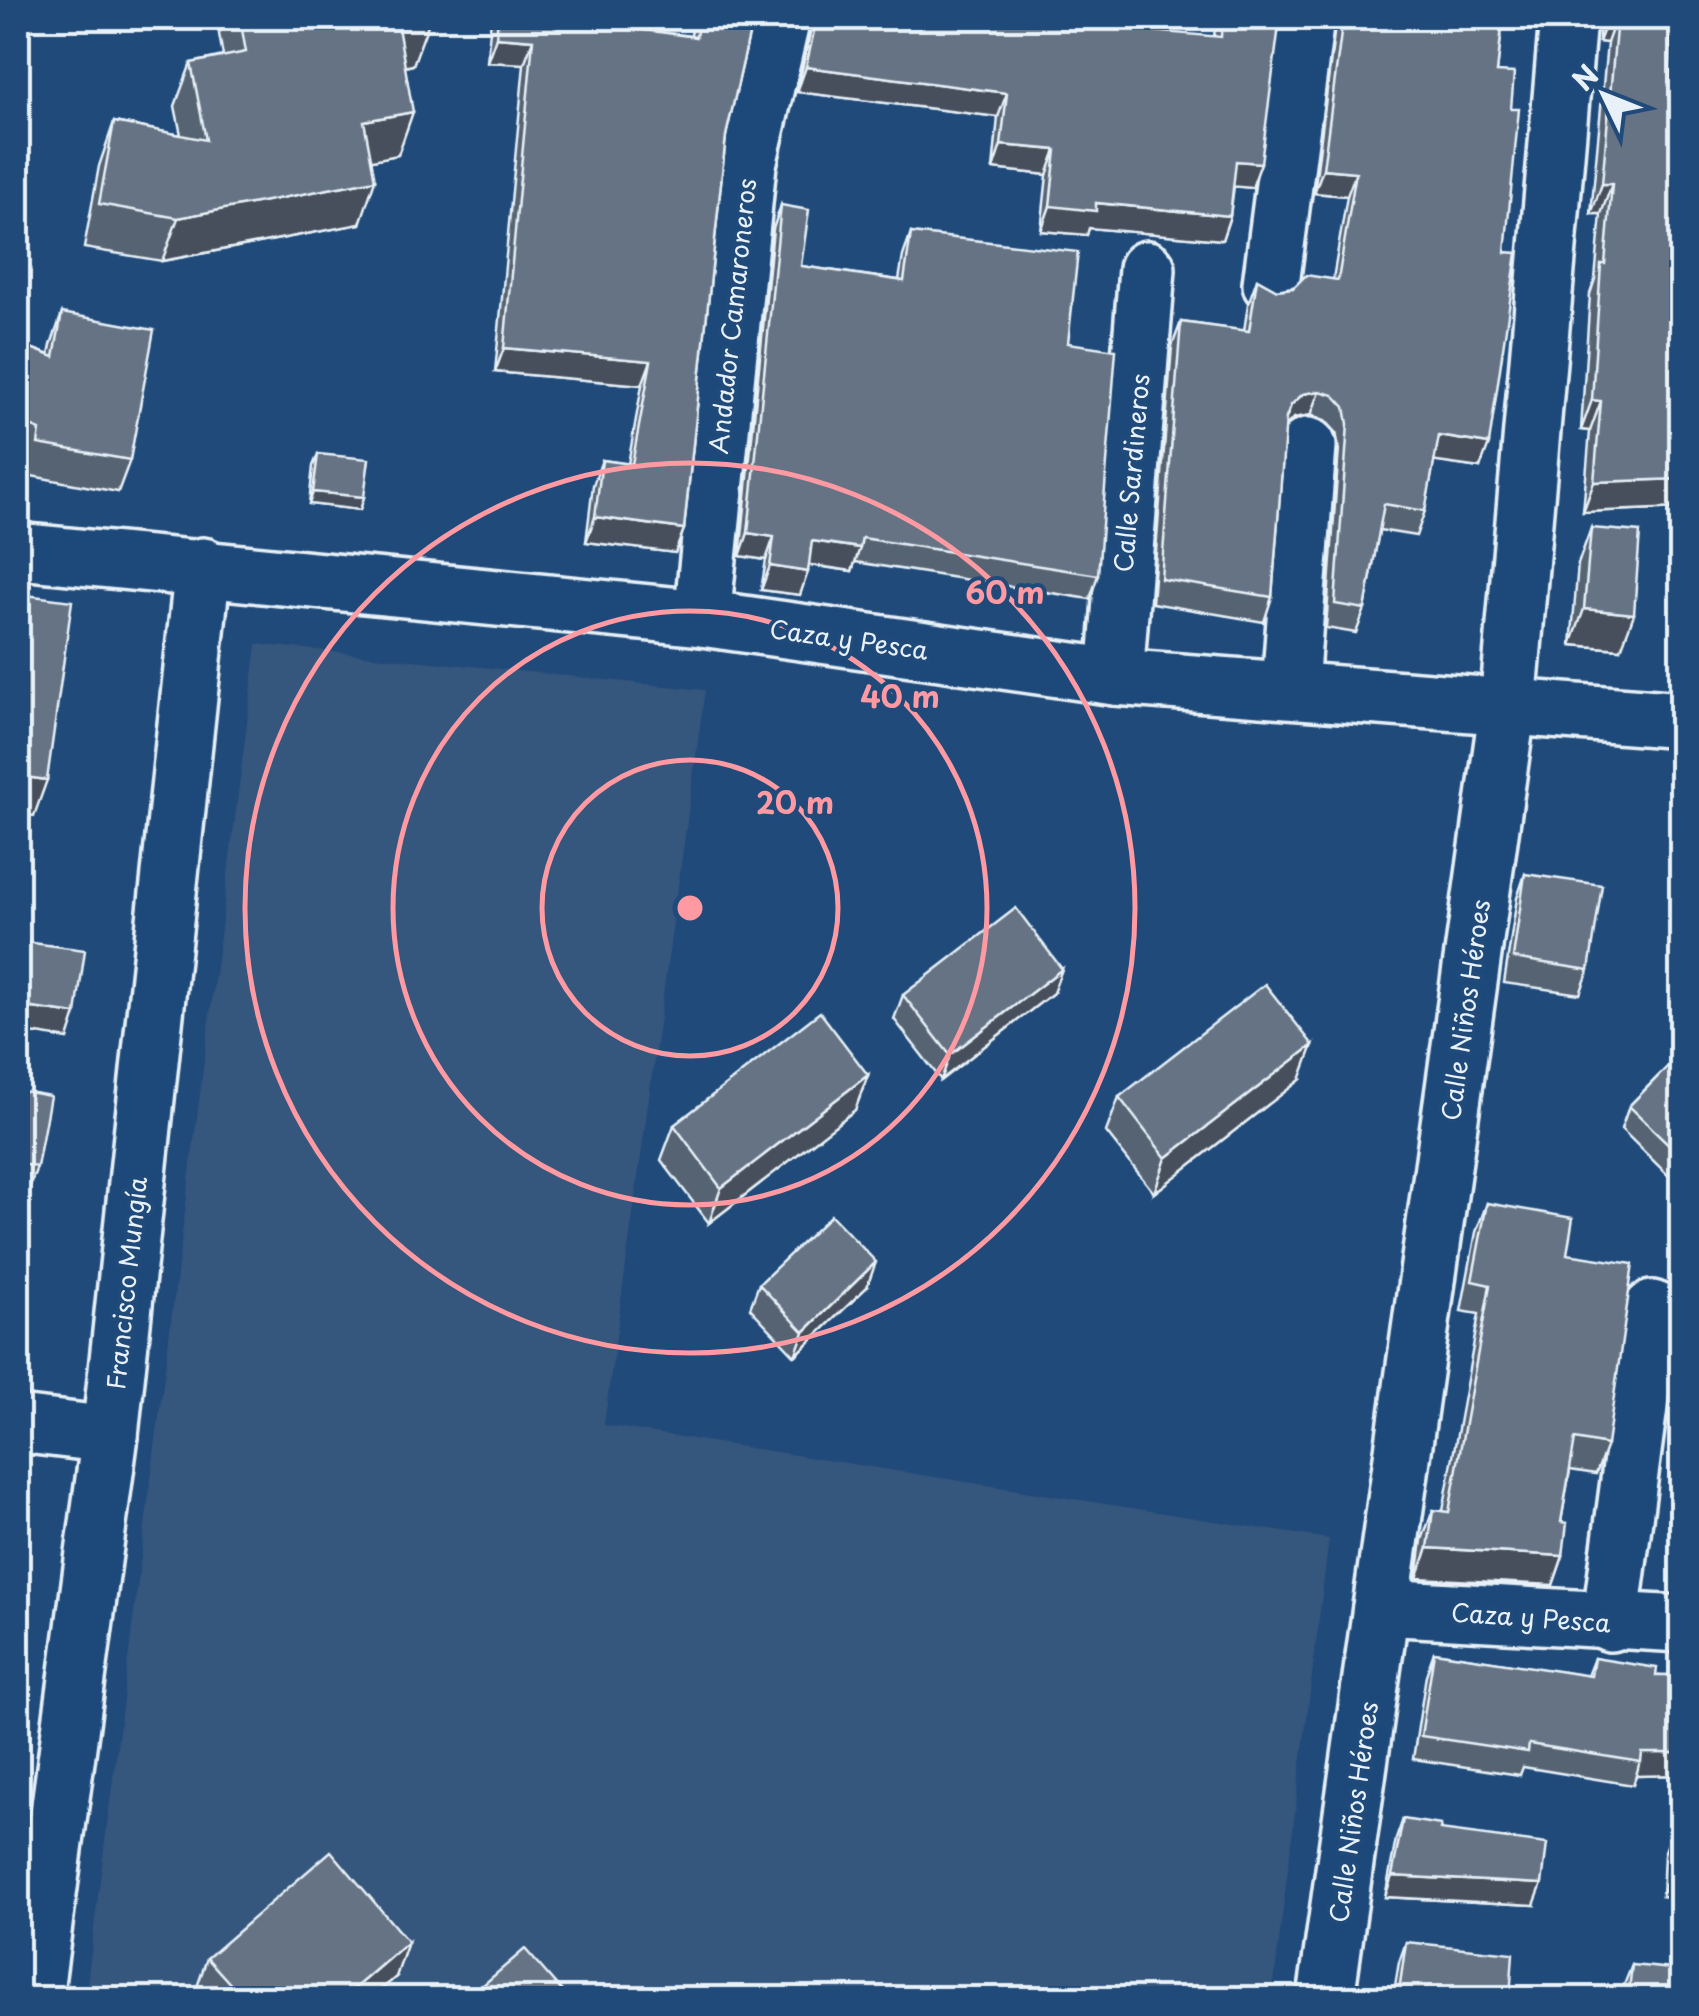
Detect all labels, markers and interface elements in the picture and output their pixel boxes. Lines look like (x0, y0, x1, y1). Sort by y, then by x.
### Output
north arrow (1554, 45, 1654, 145)
text: N (1561, 54, 1608, 100)
street label: Andador Camaroneros (699, 176, 765, 456)
street label: Calle Sardineros (1103, 372, 1159, 574)
text: 60 m (965, 569, 1045, 614)
street label: Caza y Pesca (767, 609, 931, 669)
text: 40 m (860, 673, 940, 718)
text: 20 m (756, 779, 834, 824)
centre of rings (672, 890, 708, 926)
street label: Calle Niños Héroes (1431, 897, 1499, 1123)
street label: Francisco Mungía (96, 1174, 156, 1391)
street label: Caza y Pesca (1450, 1592, 1613, 1642)
street label: Calle Niños Héroes (1319, 1699, 1387, 1925)

